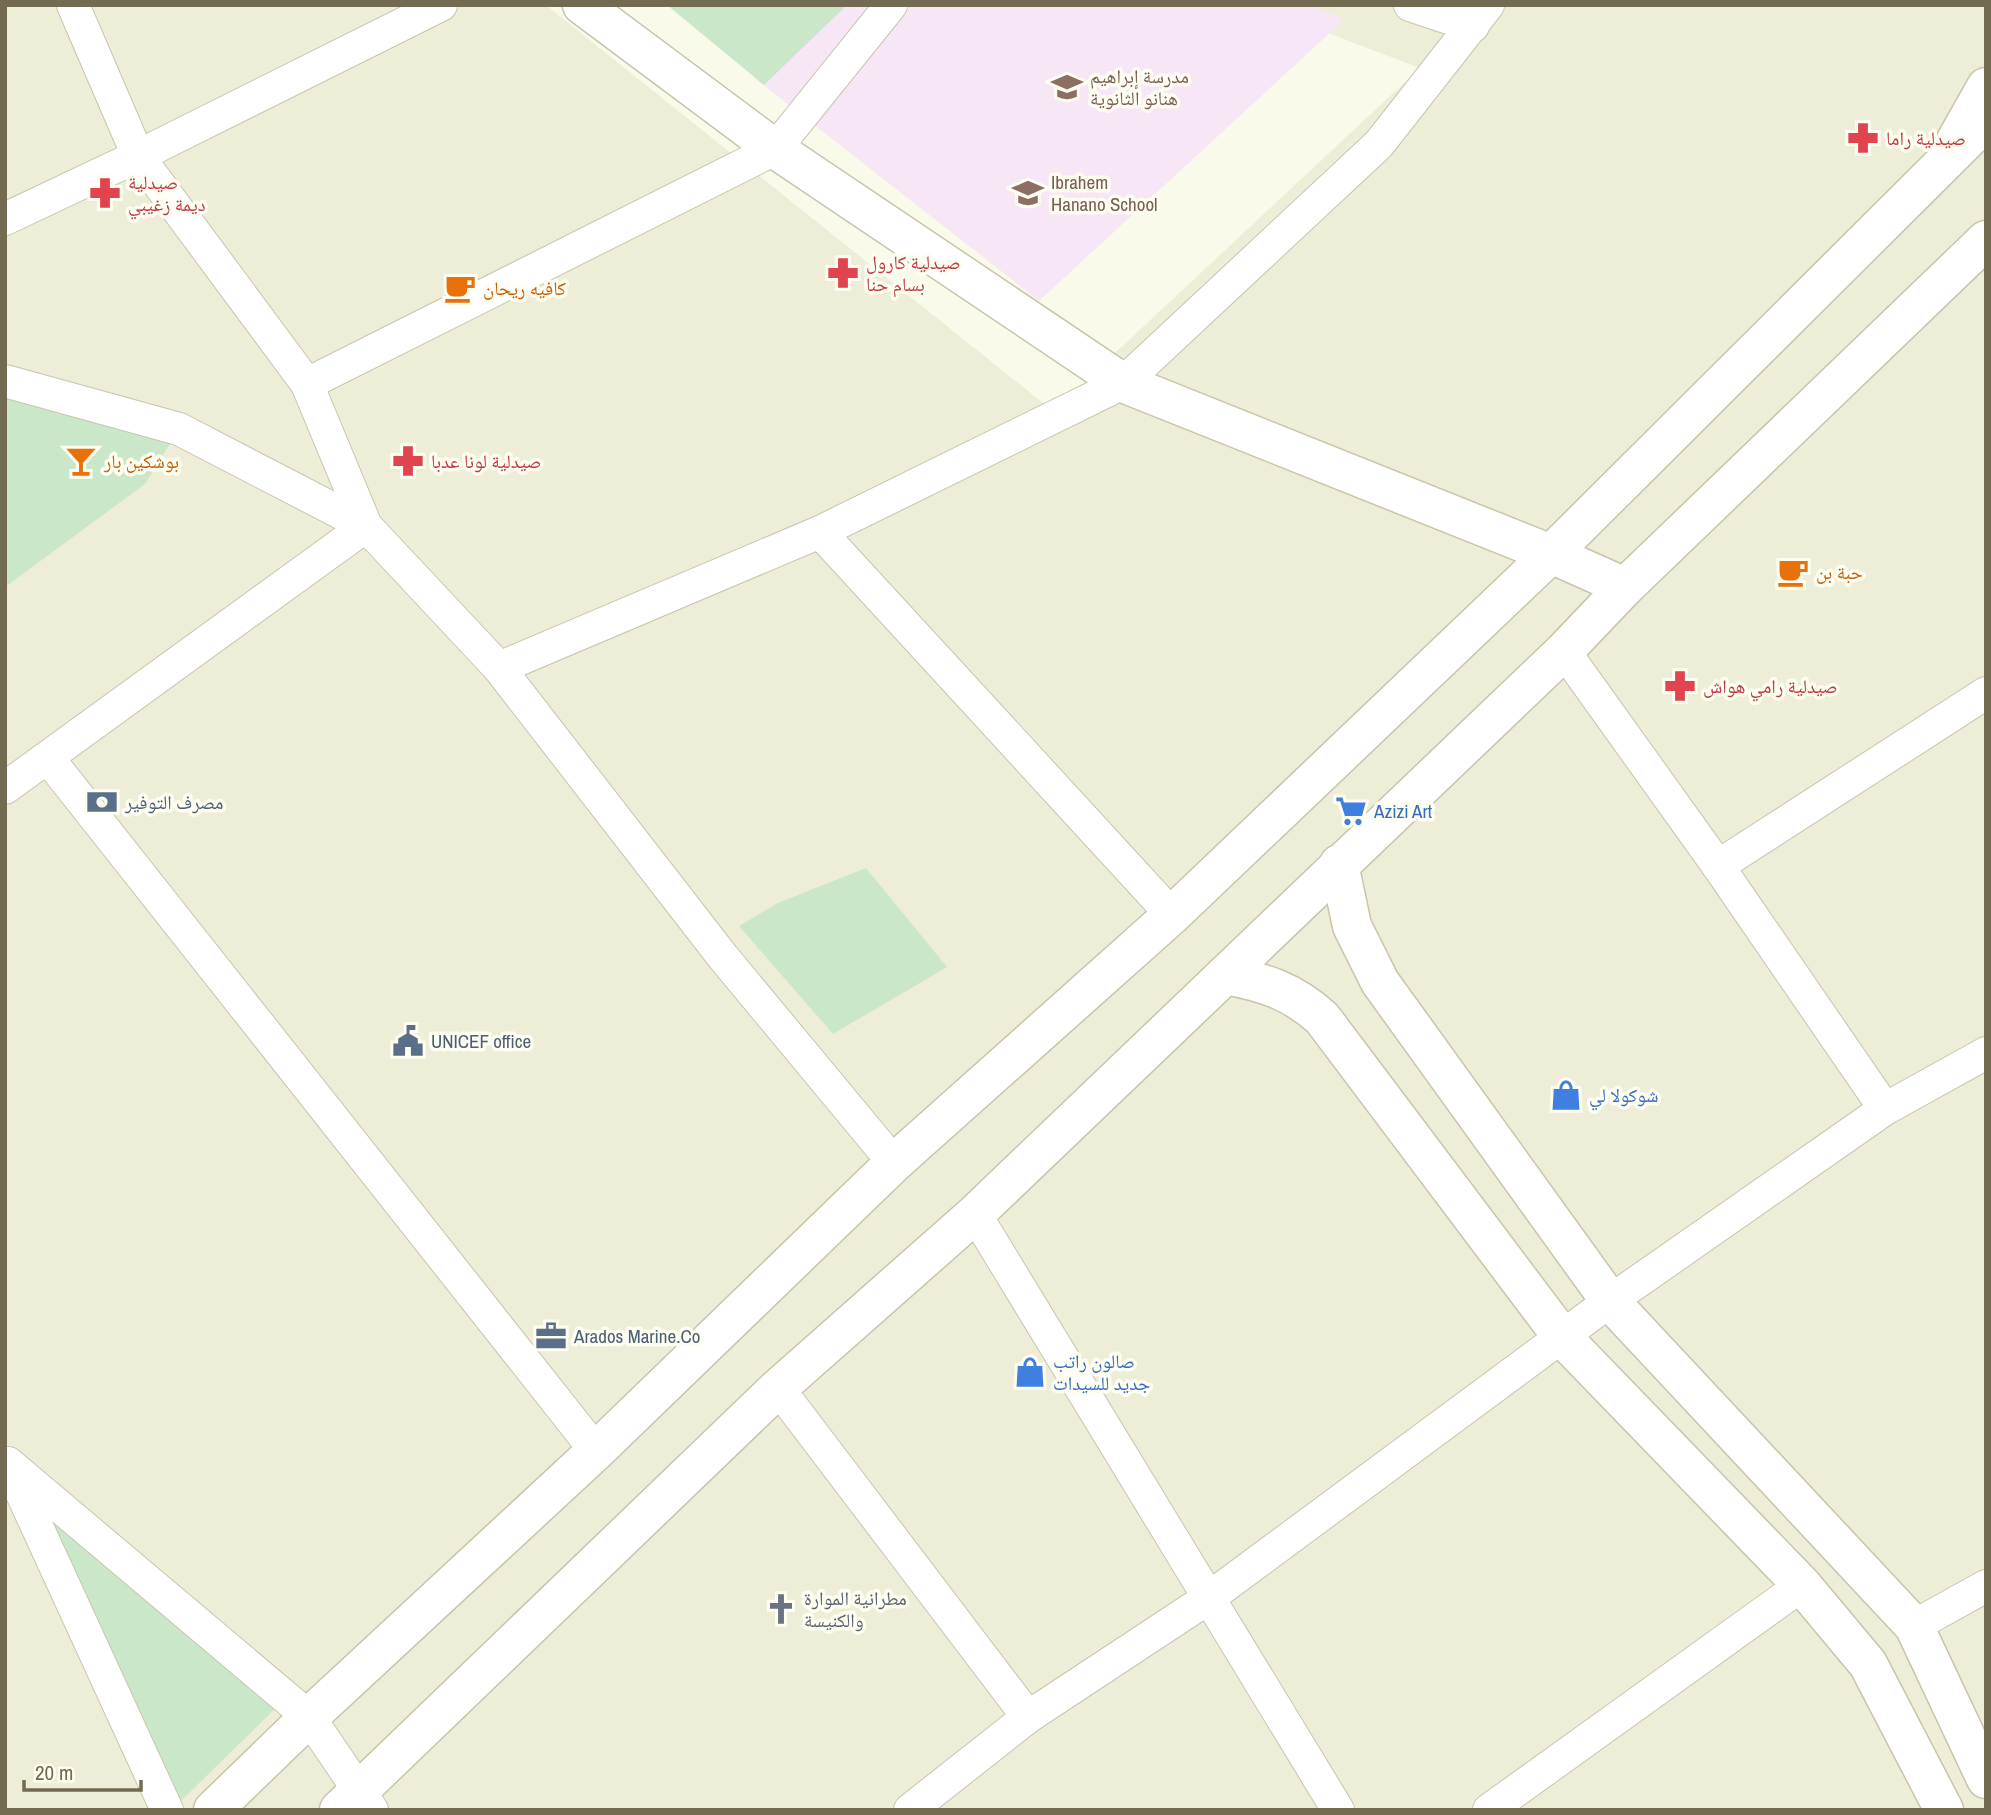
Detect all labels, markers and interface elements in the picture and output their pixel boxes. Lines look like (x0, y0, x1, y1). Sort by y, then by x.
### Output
place label: مدرسة إبراهيم هنانو الثانوية (1090, 63, 1189, 111)
school or university icon: مدرسة إبراهيم هنانو الثانوية (1050, 70, 1084, 104)
pharmacy icon: صيدلية راما (1846, 121, 1880, 155)
place label: صيدلية راما (1886, 125, 1966, 151)
place label: صيدلية ديمة زغيبي (128, 169, 206, 220)
place label: Ibrahem Hanano School (1051, 169, 1158, 217)
pharmacy icon: صيدلية ديمة زغيبي (88, 176, 122, 210)
school or university icon: Ibrahem Hanano School (1011, 176, 1045, 210)
place label: صيدلية كارول بسام حنا (866, 249, 961, 298)
pharmacy icon: صيدلية كارول بسام حنا (826, 256, 860, 290)
cafe icon: كافيه ريحان (443, 271, 477, 305)
place label: كافيه ريحان (483, 275, 566, 301)
bar icon: بوشكين بار (64, 444, 98, 478)
pharmacy icon: صيدلية لونا عدبا (391, 444, 425, 478)
place label: بوشكين بار (103, 448, 179, 474)
place label: صيدلية لونا عدبا (431, 448, 542, 474)
cafe icon: حبة بن (1776, 555, 1810, 589)
place label: حبة بن (1816, 559, 1863, 585)
pharmacy icon: صيدلية رامي هواش (1663, 669, 1697, 703)
place label: صيدلية رامي هواش (1703, 673, 1838, 702)
bank icon: مصرف التوفير (85, 785, 119, 819)
place label: مصرف التوفير (124, 789, 223, 815)
supermarket icon: Azizi Art (1334, 794, 1368, 828)
place label: Azizi Art (1373, 798, 1433, 824)
public building icon: UNICEF office (391, 1024, 425, 1058)
place label: UNICEF office (431, 1028, 531, 1054)
shop icon: شوكولا لي (1549, 1078, 1583, 1112)
place label: شوكولا لي (1589, 1082, 1658, 1111)
office icon: Arados Marine.Co (534, 1319, 568, 1353)
place label: Arados Marine.Co (573, 1323, 700, 1349)
place label: صالون راتب جديد للسيدات (1053, 1348, 1150, 1396)
shop icon: صالون راتب جديد للسيدات (1013, 1355, 1047, 1389)
place label: مطرانية الموارة والكنيسة (804, 1585, 907, 1633)
church icon: مطرانية الموارة والكنيسة (764, 1592, 798, 1626)
scale bar (24, 1748, 142, 1792)
text: 20 m (35, 1758, 73, 1787)

